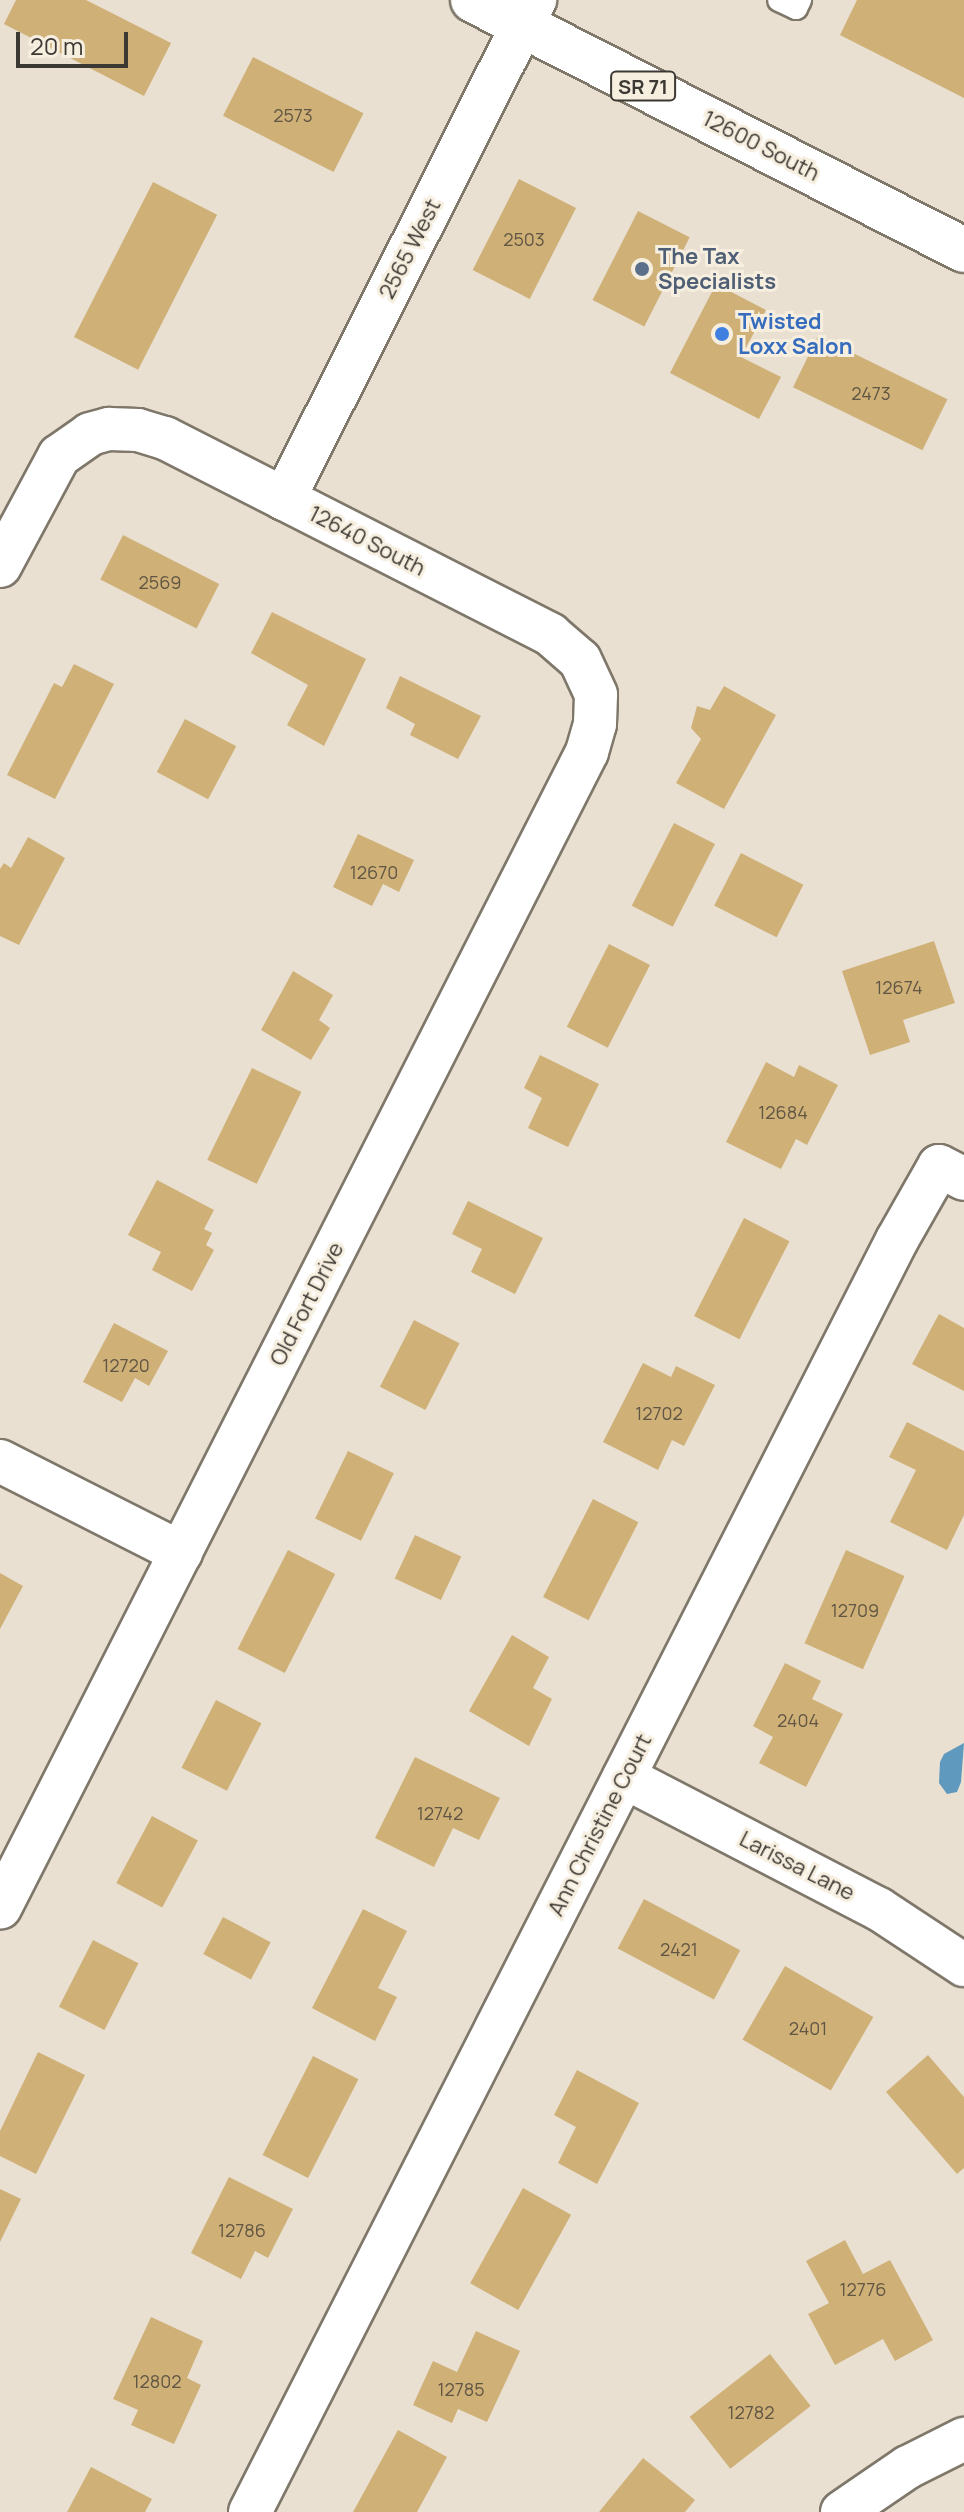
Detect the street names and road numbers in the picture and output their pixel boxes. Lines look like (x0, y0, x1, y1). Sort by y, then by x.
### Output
road number: SR 71 (609, 70, 677, 102)
street label: 12600 South (698, 105, 824, 187)
street label: 2565 West (374, 195, 446, 303)
street label: 12640 South (304, 500, 430, 582)
street label: Old Fort Drive (265, 1238, 349, 1370)
street label: Ann Christine Court (543, 1730, 657, 1920)
street label: Larissa Lane (735, 1826, 859, 1906)

